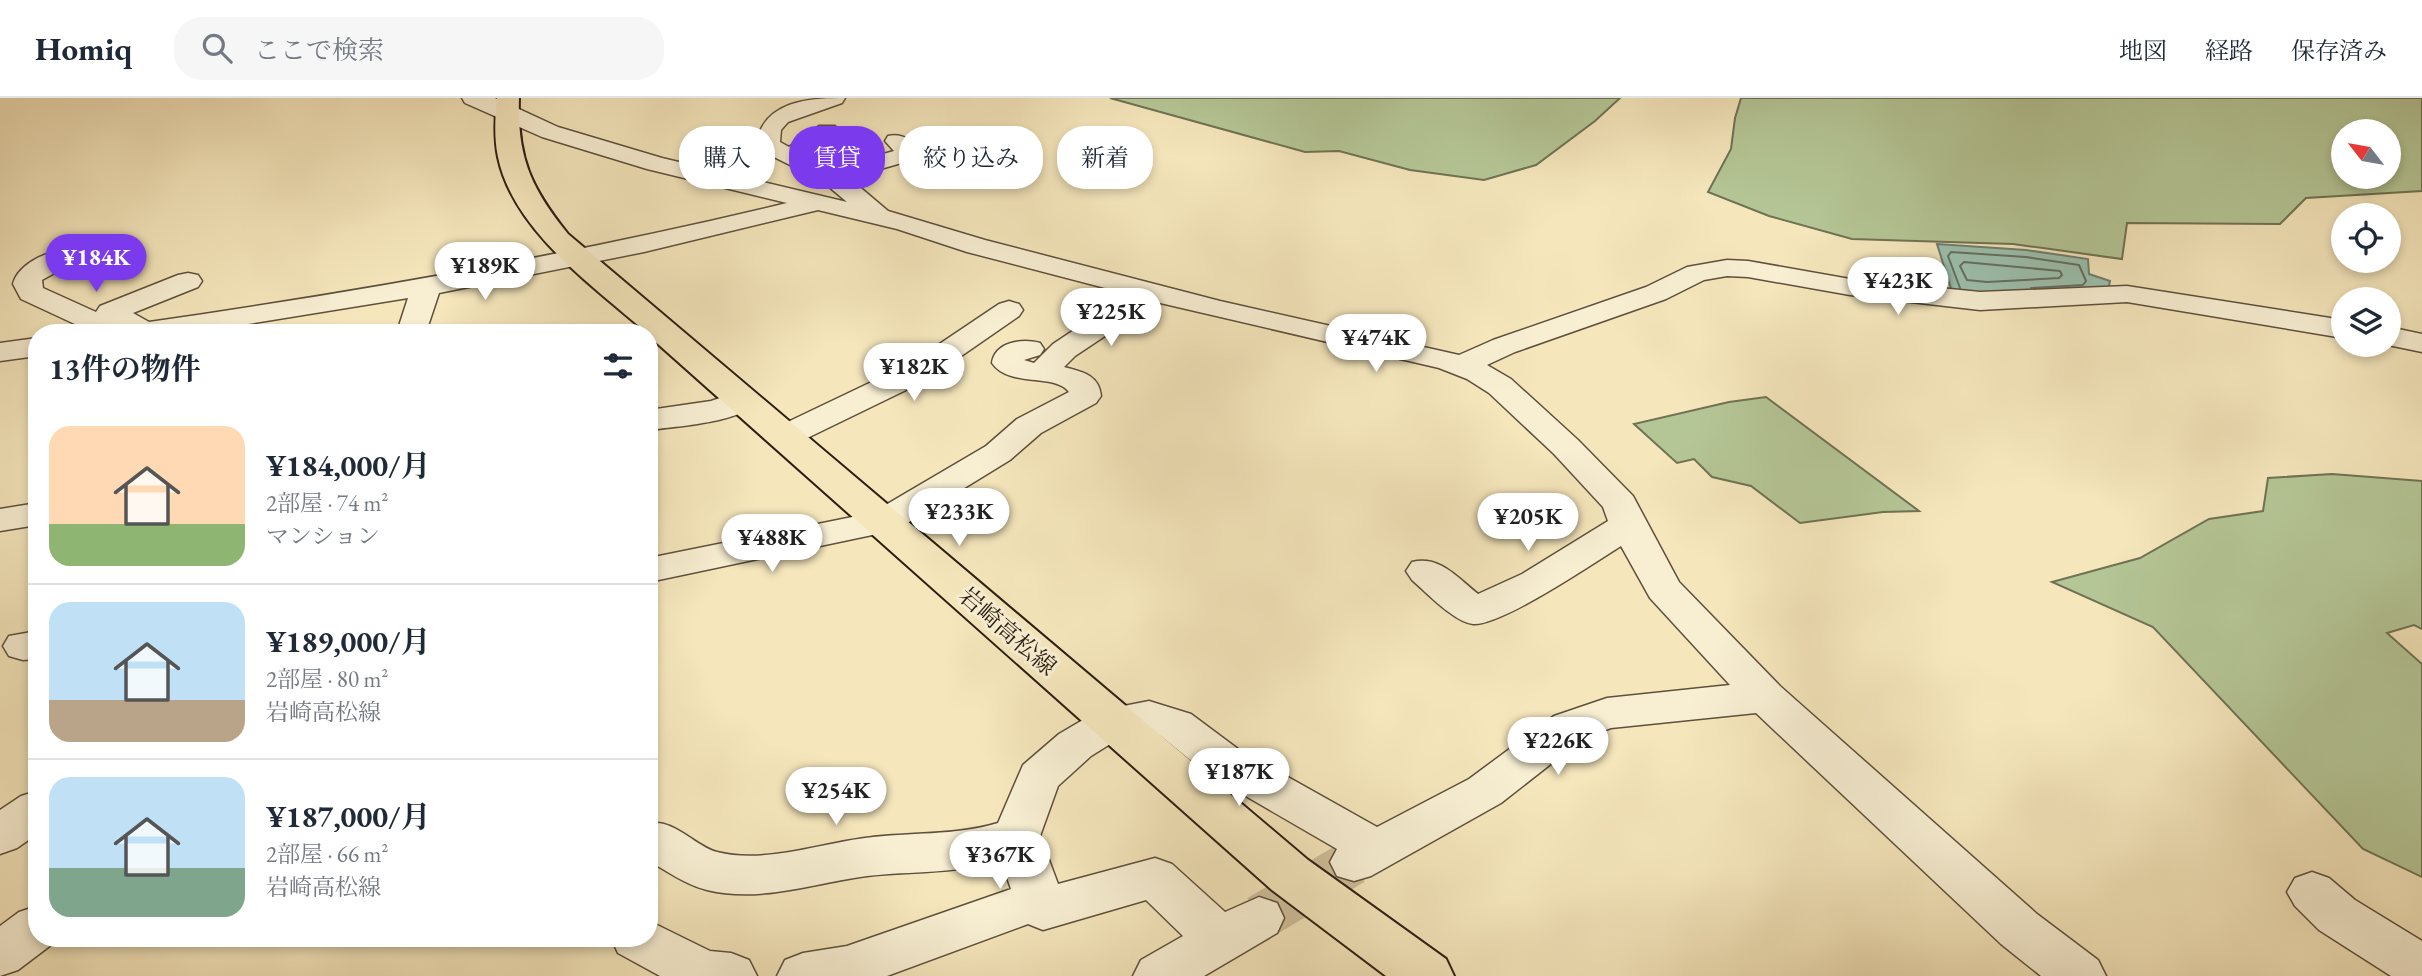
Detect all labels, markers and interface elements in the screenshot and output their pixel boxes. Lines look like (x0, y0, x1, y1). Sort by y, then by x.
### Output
search box (174, 17, 664, 80)
text: Homiq (35, 27, 132, 70)
icon: search (198, 29, 236, 67)
text: ここで検索 (254, 33, 384, 67)
text: 地図 (2119, 35, 2167, 66)
text: 経路 (2205, 35, 2253, 66)
text: 保存済み (2291, 35, 2387, 66)
north arrow (2331, 119, 2401, 189)
map controls (2331, 119, 2401, 357)
chip: 購入 (679, 126, 775, 189)
chip: 賃貸 (789, 126, 885, 189)
chip: 絞り込み (899, 126, 1043, 189)
chip: 新着 (1057, 126, 1153, 189)
button: locate (2331, 203, 2401, 273)
pin: ¥184K (47, 234, 145, 294)
text: ¥184K (61, 242, 131, 272)
pin: ¥189K (436, 242, 534, 302)
text: ¥189K (450, 250, 520, 280)
pin: ¥423K (1849, 258, 1947, 317)
text: ¥423K (1863, 265, 1933, 295)
button: layers (2331, 287, 2401, 357)
pin: ¥225K (1062, 288, 1160, 348)
text: ¥225K (1076, 296, 1146, 326)
pin: ¥474K (1327, 314, 1425, 374)
text: ¥474K (1341, 322, 1411, 352)
pin: ¥182K (865, 344, 963, 403)
icon: filters (599, 347, 637, 385)
text: 13件の物件 (49, 349, 201, 388)
text: ¥182K (879, 351, 949, 381)
text: ¥184,000/月 (266, 446, 430, 485)
icon: home (105, 454, 189, 538)
text: 2部屋 · 74 m² (266, 488, 388, 518)
pin: ¥233K (910, 489, 1008, 548)
pin: ¥205K (1479, 494, 1577, 553)
text: ¥233K (924, 496, 994, 526)
text: ¥205K (1493, 501, 1563, 531)
pin: ¥488K (723, 514, 821, 574)
text: マンション (266, 521, 380, 551)
text: ¥488K (737, 522, 807, 552)
street label: 岩崎高松線 (953, 580, 1063, 682)
text: ¥189,000/月 (266, 622, 430, 661)
icon: home (105, 630, 189, 714)
text: 2部屋 · 80 m² (266, 664, 388, 694)
text: 岩崎高松線 (266, 697, 381, 727)
pin: ¥226K (1509, 718, 1607, 777)
text: ¥226K (1523, 725, 1593, 755)
pin: ¥187K (1190, 748, 1288, 808)
text: ¥187K (1204, 756, 1274, 786)
pin: ¥254K (787, 768, 885, 827)
text: ¥254K (801, 775, 871, 805)
text: ¥187,000/月 (266, 797, 430, 836)
icon: home (105, 805, 189, 889)
pin: ¥367K (951, 832, 1049, 891)
text: 2部屋 · 66 m² (266, 839, 388, 869)
text: ¥367K (965, 839, 1035, 869)
text: 岩崎高松線 (266, 872, 381, 902)

